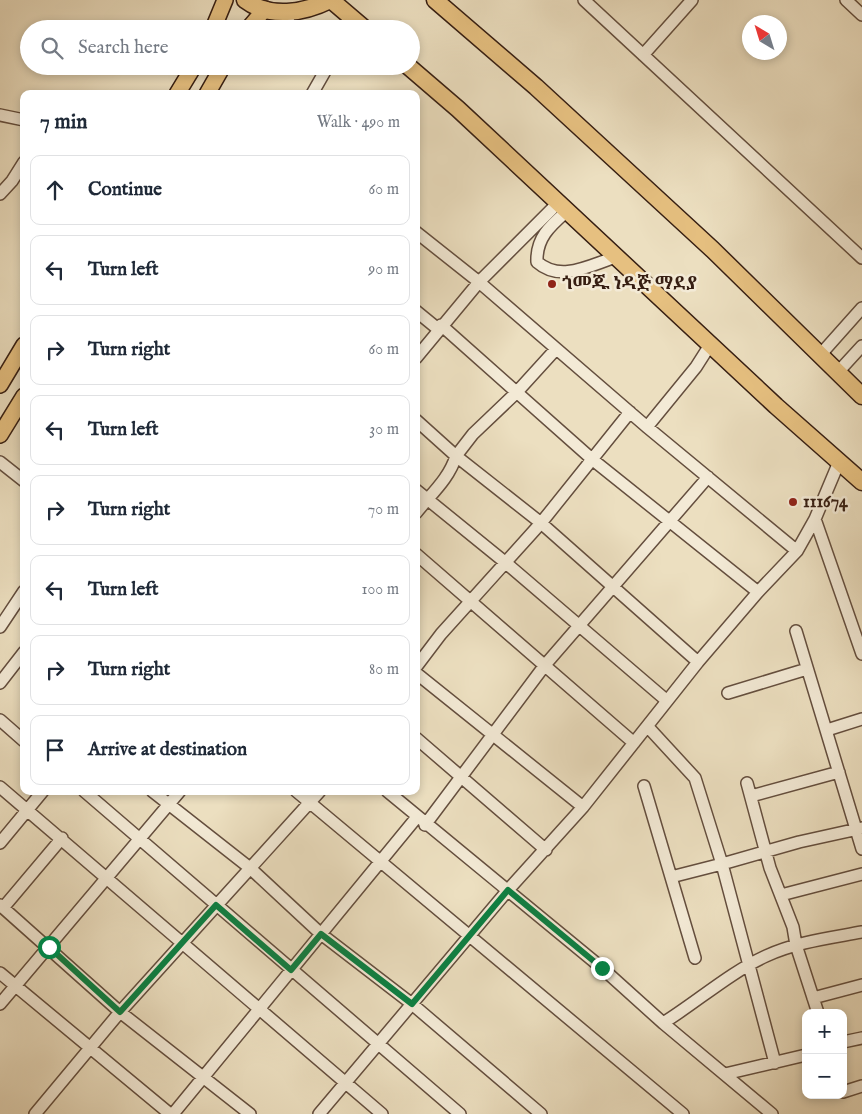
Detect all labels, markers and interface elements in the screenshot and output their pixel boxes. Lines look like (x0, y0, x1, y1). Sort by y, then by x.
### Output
north arrow (742, 15, 787, 60)
search box (20, 20, 420, 75)
icon: search (38, 34, 66, 62)
text: Search here (78, 36, 169, 60)
text: 7 min (40, 109, 87, 136)
text: Walk · 490 m (317, 113, 400, 133)
icon: ahead (41, 176, 69, 204)
text: Continue (88, 178, 162, 202)
text: 60 m (369, 180, 399, 200)
icon: left (41, 256, 69, 284)
text: Turn left (88, 258, 159, 282)
text: 90 m (368, 260, 399, 280)
place label: ጎመጁ ነዳጅ ማደያ (562, 273, 697, 296)
marker: ጎመጁ ነዳጅ ማደያ (546, 278, 558, 290)
icon: right (41, 336, 69, 364)
text: Turn right (88, 338, 170, 362)
text: 60 m (369, 340, 399, 360)
icon: left (41, 416, 69, 444)
text: Turn left (88, 418, 159, 442)
text: 30 m (369, 420, 399, 440)
place label: 111674 (803, 491, 849, 514)
icon: right (41, 496, 69, 524)
marker: 111674 (787, 496, 799, 508)
text: Turn right (88, 498, 170, 522)
text: 70 m (368, 500, 399, 520)
icon: left (41, 576, 69, 604)
text: Turn left (88, 578, 159, 602)
text: 100 m (362, 580, 399, 600)
icon: right (41, 656, 69, 684)
text: Turn right (88, 658, 170, 682)
text: 80 m (369, 660, 399, 680)
icon: arrive (41, 736, 69, 764)
text: Arrive at destination (88, 738, 247, 762)
route start (38, 936, 61, 959)
route end (591, 957, 614, 980)
map controls (802, 1009, 847, 1099)
button: + (802, 1009, 847, 1054)
button: − (802, 1054, 847, 1099)

